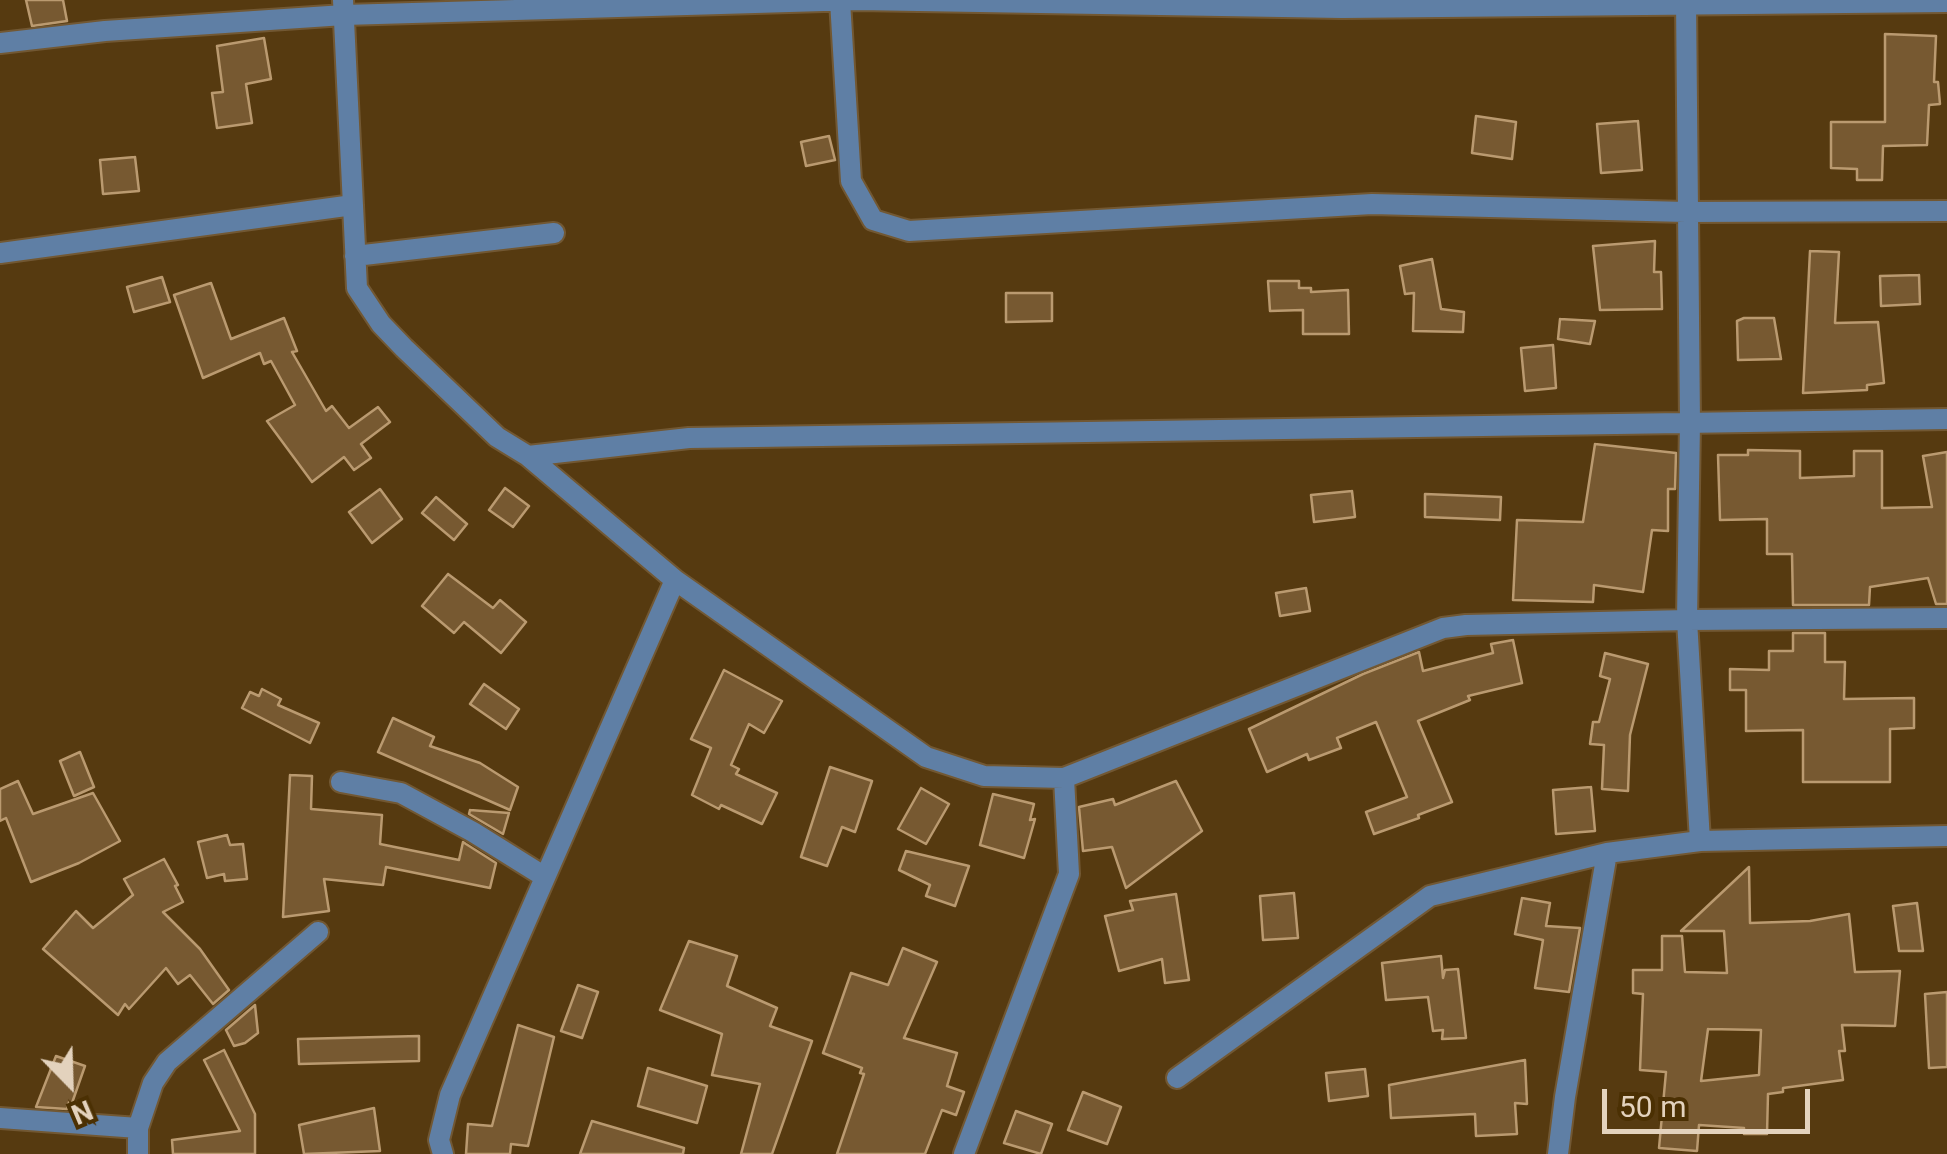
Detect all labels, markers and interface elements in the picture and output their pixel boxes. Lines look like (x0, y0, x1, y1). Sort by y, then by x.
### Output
north arrow (20, 1034, 120, 1134)
scale bar (1607, 1069, 1814, 1131)
text: 50 m (1619, 1089, 1686, 1124)
text: N (66, 1093, 97, 1131)

